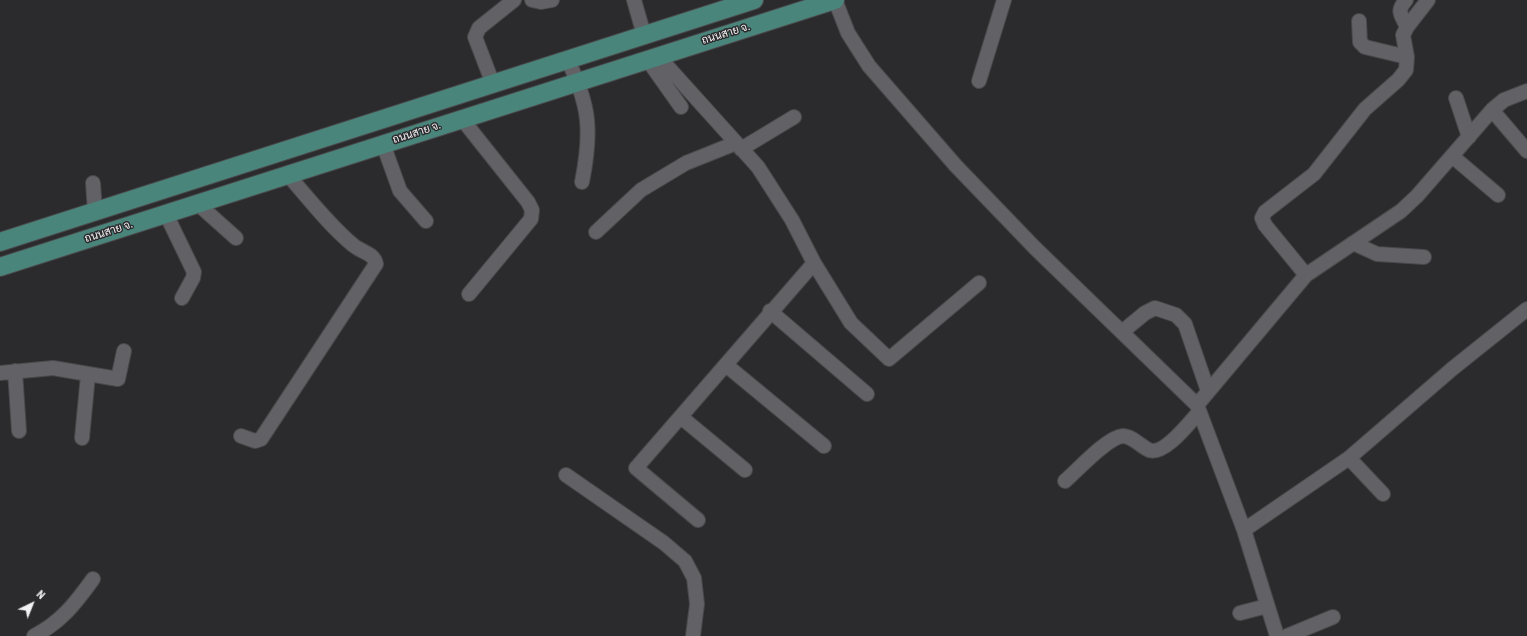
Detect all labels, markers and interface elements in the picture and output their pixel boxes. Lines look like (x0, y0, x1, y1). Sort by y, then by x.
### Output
street label: ถนนสาย จ. (700, 20, 752, 48)
street label: ถนนสาย จ. (391, 119, 443, 147)
street label: ถนนสาย จ. (83, 218, 135, 246)
north arrow (12, 584, 52, 624)
text: N (34, 588, 47, 602)

